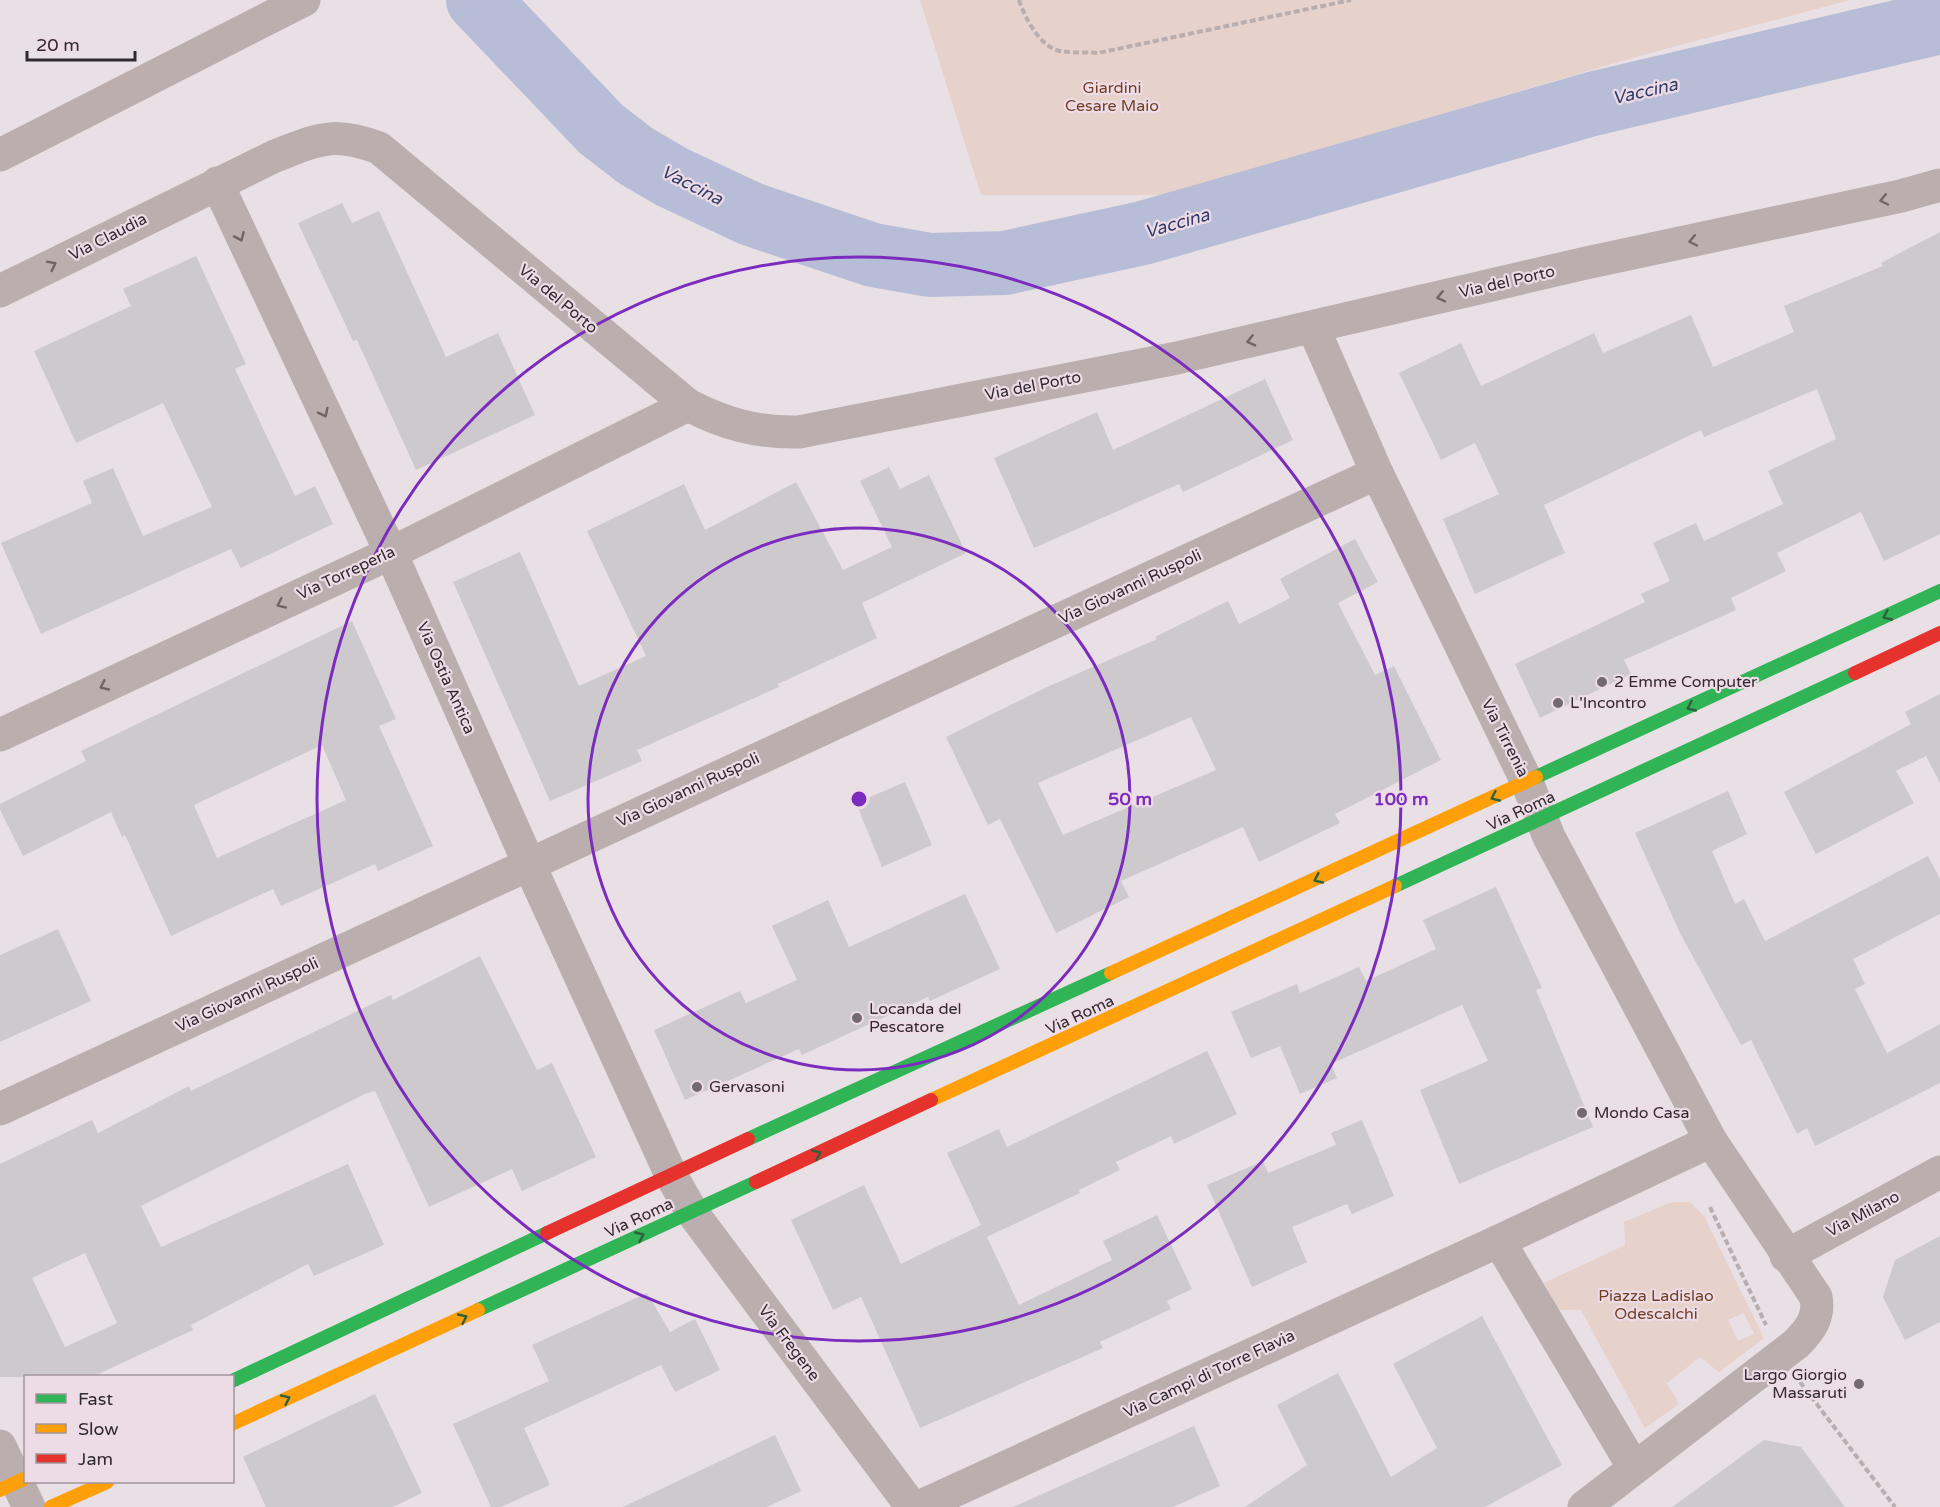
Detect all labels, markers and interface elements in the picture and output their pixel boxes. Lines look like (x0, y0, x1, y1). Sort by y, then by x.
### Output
scale bar (27, 24, 135, 62)
text: 20 m (36, 34, 80, 56)
water label: Vaccina (1610, 73, 1681, 109)
park label: Giardini Cesare Maio (1065, 78, 1159, 116)
water label: Vaccina (657, 160, 727, 210)
one-way arrow (1879, 193, 1889, 206)
water label: Vaccina (1142, 203, 1213, 243)
street label: Via Claudia (66, 209, 150, 265)
one-way arrow (233, 230, 245, 241)
one-way arrow (1688, 233, 1698, 246)
street label: Via del Porto (514, 260, 602, 338)
one-way arrow (46, 261, 57, 273)
street label: Via del Porto (1457, 261, 1557, 303)
one-way arrow (1436, 290, 1446, 303)
one-way arrow (1246, 334, 1256, 347)
street label: Via del Porto (983, 367, 1083, 405)
one-way arrow (317, 406, 329, 417)
street label: Via Torreperla (294, 542, 398, 604)
street label: Via Giovanni Ruspoli (1055, 545, 1205, 629)
one-way arrow (276, 596, 287, 608)
one-way arrow (1882, 609, 1893, 621)
street label: Via Ostia Antica (412, 619, 480, 737)
place label: 2 Emme Computer (1614, 672, 1758, 692)
marker: 2 Emme Computer (1595, 675, 1609, 689)
one-way arrow (99, 679, 110, 691)
place label: L'Incontro (1570, 693, 1646, 713)
street label: Via Tirrenia (1477, 695, 1533, 781)
marker: L'Incontro (1551, 696, 1565, 710)
one-way arrow (1686, 699, 1697, 711)
street label: Via Giovanni Ruspoli (613, 748, 763, 832)
street label: Via Roma (1484, 787, 1558, 835)
text: 50 m (1108, 788, 1152, 810)
text: 100 m (1373, 788, 1429, 810)
centre of rings (849, 789, 869, 809)
one-way arrow (1490, 790, 1501, 802)
one-way arrow (1313, 871, 1324, 883)
street label: Via Giovanni Ruspoli (172, 953, 322, 1037)
street label: Via Roma (1043, 991, 1117, 1039)
place label: Locanda del Pescatore (869, 999, 962, 1037)
marker: Locanda del Pescatore (850, 1011, 864, 1025)
place label: Gervasoni (709, 1077, 785, 1097)
marker: Gervasoni (690, 1080, 704, 1094)
place label: Mondo Casa (1594, 1103, 1689, 1123)
marker: Mondo Casa (1575, 1106, 1589, 1120)
one-way arrow (810, 1150, 821, 1162)
street label: Via Milano (1823, 1186, 1903, 1242)
street label: Via Roma (602, 1194, 676, 1242)
one-way arrow (633, 1231, 644, 1243)
park label: Piazza Ladislao Odescalchi (1598, 1286, 1714, 1324)
street label: Via Fregene (754, 1301, 824, 1385)
one-way arrow (456, 1313, 467, 1325)
street label: Via Campi di Torre Flavia (1120, 1325, 1298, 1423)
place label: Largo Giorgio Massaruti (1743, 1365, 1847, 1403)
legend (24, 1375, 234, 1483)
marker: Largo Giorgio Massaruti (1852, 1377, 1866, 1391)
text: Fast (78, 1388, 113, 1410)
one-way arrow (279, 1395, 290, 1407)
text: Slow (78, 1418, 119, 1440)
text: Jam (78, 1448, 113, 1470)

